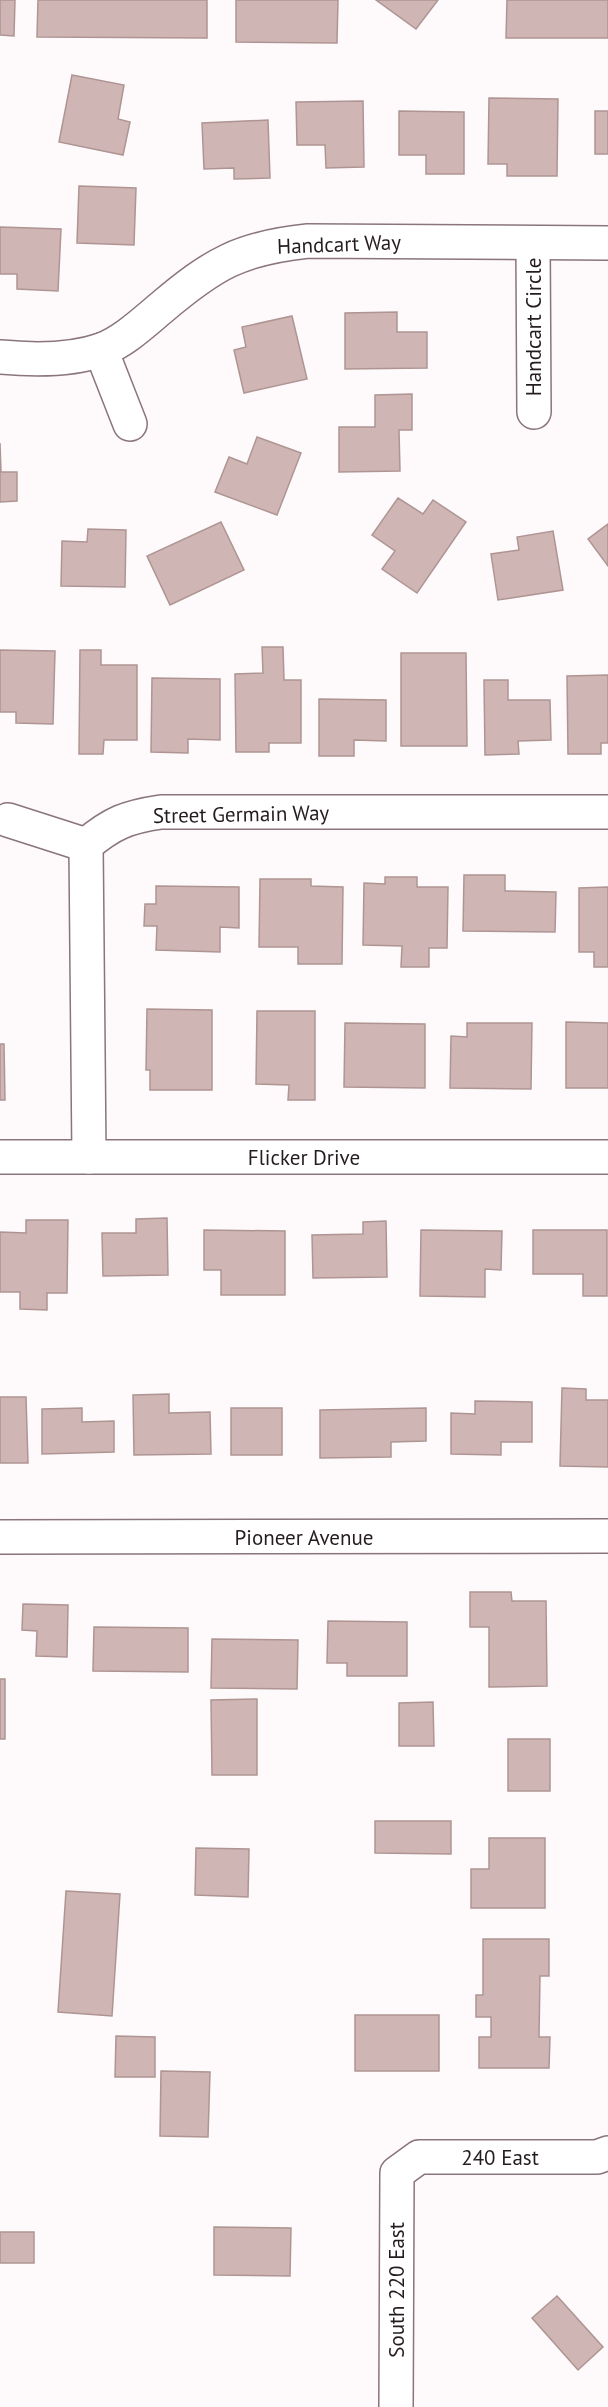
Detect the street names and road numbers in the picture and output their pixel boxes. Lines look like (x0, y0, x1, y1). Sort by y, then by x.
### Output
street label: Handcart Way (277, 228, 402, 260)
street label: Handcart Circle (520, 258, 547, 396)
street label: Street Germain Way (153, 799, 330, 829)
street label: Flicker Drive (248, 1144, 360, 1171)
street label: Pioneer Avenue (235, 1524, 373, 1551)
street label: 240 East (461, 2144, 539, 2171)
street label: South 220 East (383, 2222, 410, 2358)

